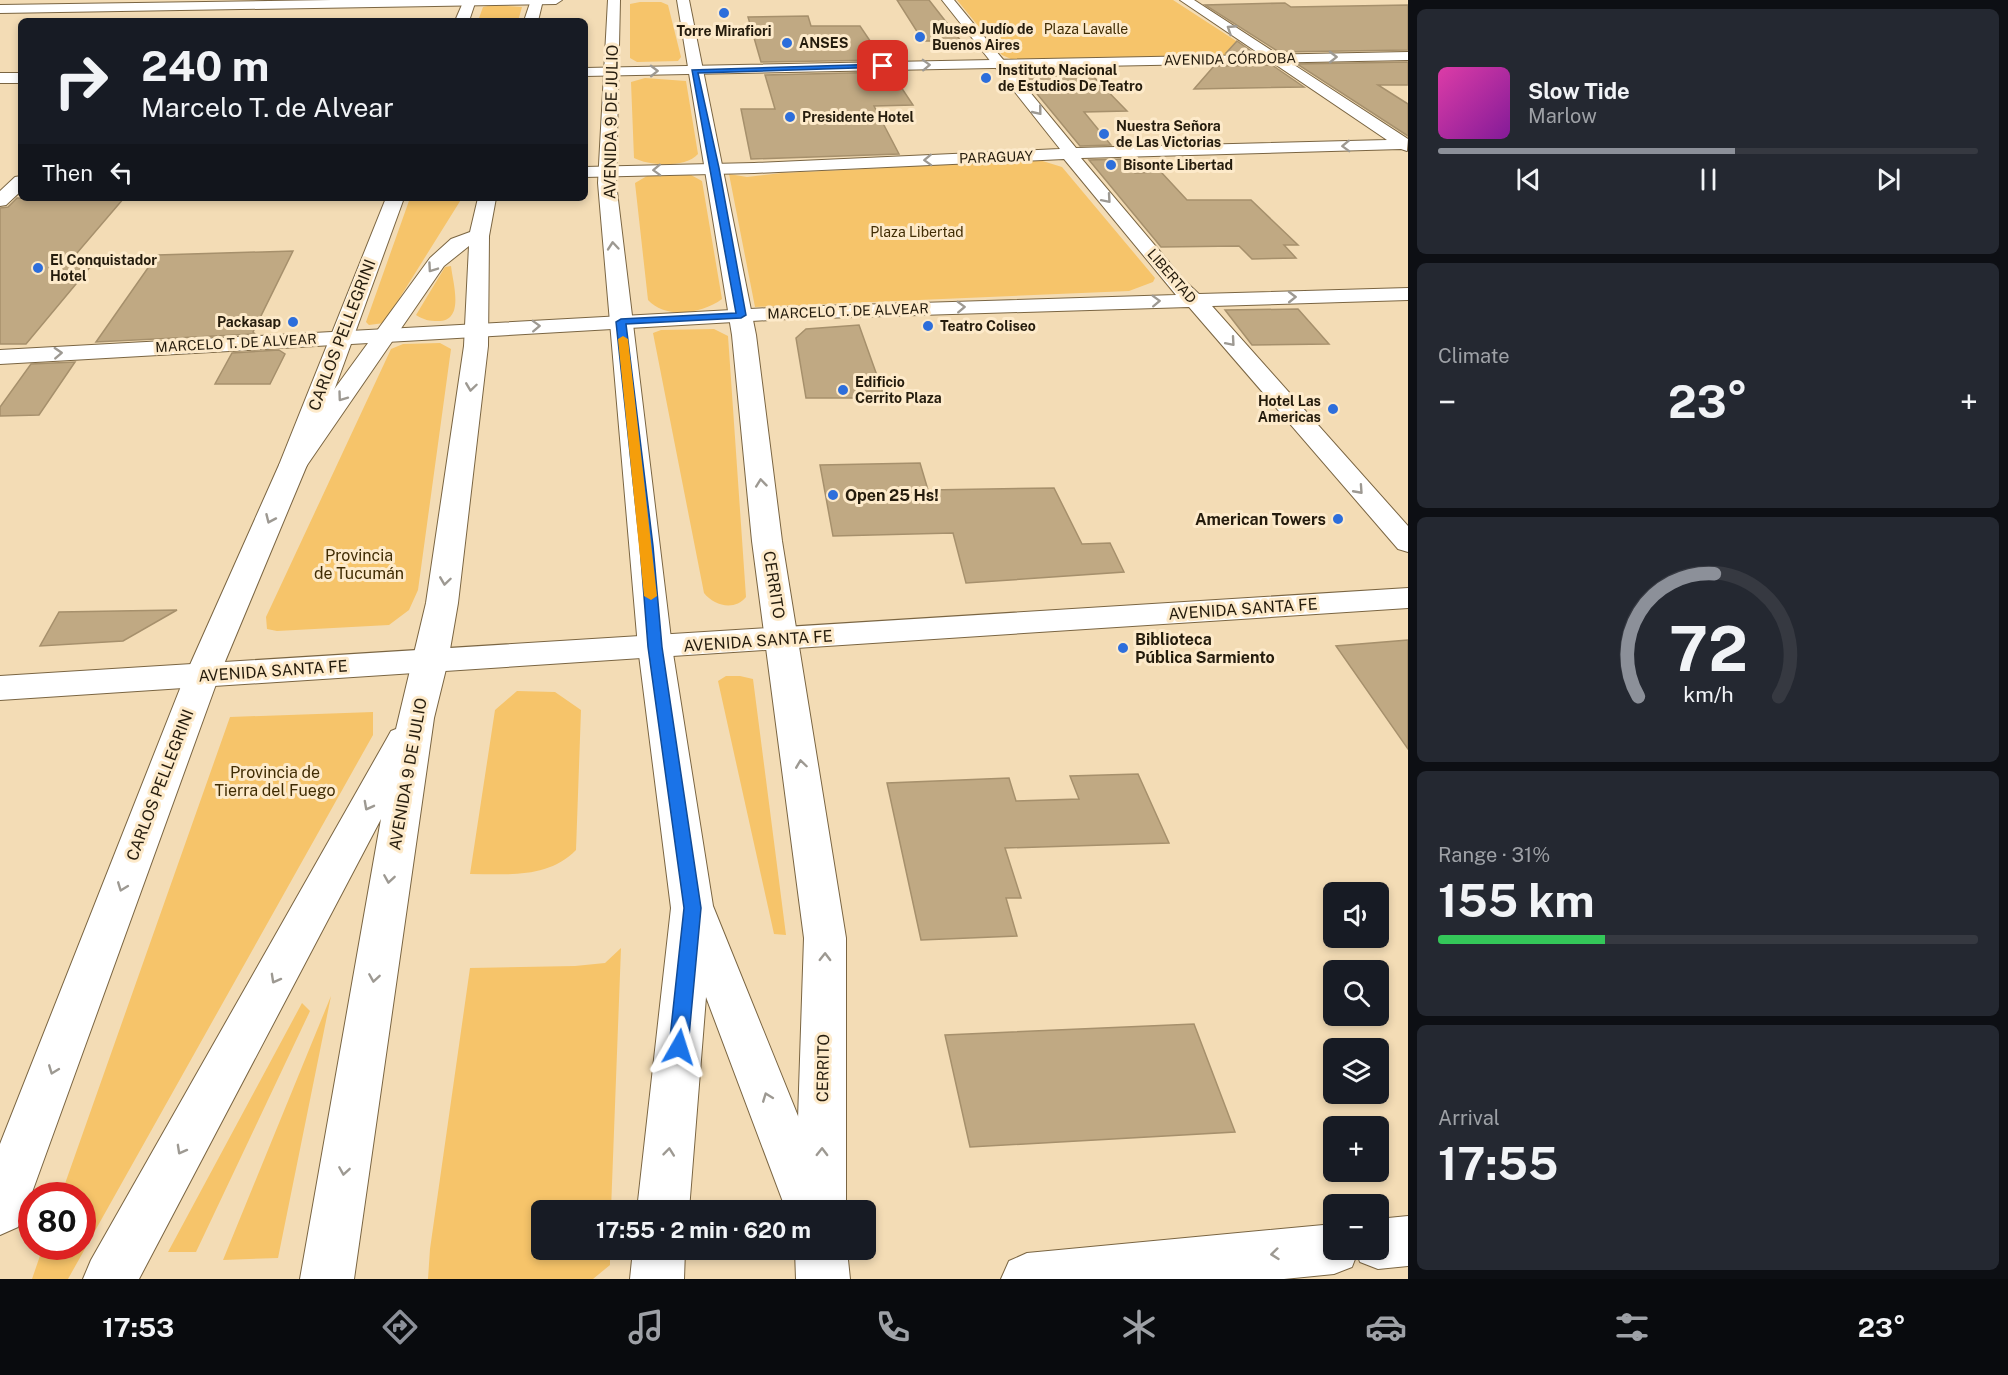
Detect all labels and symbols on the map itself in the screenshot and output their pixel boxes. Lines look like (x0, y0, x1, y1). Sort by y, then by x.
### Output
marker: Torre Mirafiori (717, 6, 731, 20)
place label: Museo Judío de Buenos Aires (932, 21, 1034, 53)
park label: Plaza Lavalle (1044, 21, 1128, 37)
place label: Torre Mirafiori (676, 23, 772, 39)
one-way arrow (1226, 25, 1237, 36)
marker: Museo Judío de Buenos Aires (913, 30, 927, 44)
place label: ANSES (799, 35, 848, 51)
marker: ANSES (780, 36, 794, 50)
pin (857, 40, 908, 91)
street label: AVENIDA 9 DE JULIO (600, 45, 622, 199)
street label: AVENIDA CÓRDOBA (1164, 48, 1296, 68)
one-way arrow (1329, 51, 1338, 63)
one-way arrow (921, 59, 930, 71)
place label: Instituto Nacional de Estudios De Teatro (998, 62, 1143, 94)
one-way arrow (649, 65, 658, 78)
marker: Instituto Nacional de Estudios De Teatro (979, 71, 993, 85)
one-way arrow (1031, 104, 1042, 115)
place label: Presidente Hotel (802, 109, 915, 125)
marker: Presidente Hotel (783, 110, 797, 124)
place label: Nuestra Señora de Las Victorias (1116, 118, 1221, 150)
marker: Nuestra Señora de Las Victorias (1097, 127, 1111, 141)
one-way arrow (1341, 139, 1350, 152)
street label: PARAGUAY (959, 148, 1034, 166)
one-way arrow (924, 154, 933, 167)
place label: Bisonte Libertad (1123, 157, 1233, 173)
marker: Bisonte Libertad (1104, 158, 1118, 172)
one-way arrow (652, 163, 661, 176)
one-way arrow (1100, 192, 1111, 203)
park label: Plaza Libertad (870, 224, 964, 240)
one-way arrow (607, 242, 620, 251)
street label: LIBERTAD (1144, 246, 1200, 306)
place label: El Conquistador Hotel (50, 252, 157, 284)
street label: CARLOS PELLEGRINI (304, 257, 380, 413)
marker: El Conquistador Hotel (31, 261, 45, 275)
one-way arrow (429, 261, 440, 272)
one-way arrow (1287, 291, 1296, 304)
one-way arrow (1152, 295, 1161, 307)
street label: MARCELO T. DE ALVEAR (767, 300, 929, 322)
one-way arrow (957, 301, 966, 314)
place label: Packasap (217, 314, 281, 330)
marker: Packasap (286, 315, 300, 329)
place label: Teatro Coliseo (940, 318, 1036, 334)
one-way arrow (531, 319, 540, 332)
marker: Teatro Coliseo (921, 319, 935, 333)
street label: MARCELO T. DE ALVEAR (155, 331, 317, 355)
one-way arrow (1224, 335, 1235, 346)
one-way arrow (54, 347, 63, 360)
place label: Edificio Cerrito Plaza (855, 374, 942, 406)
one-way arrow (465, 383, 478, 392)
marker: Edificio Cerrito Plaza (836, 383, 850, 397)
one-way arrow (338, 390, 349, 401)
place label: Hotel Las Americas (1258, 393, 1321, 425)
marker: Hotel Las Americas (1326, 402, 1340, 416)
one-way arrow (755, 478, 767, 487)
one-way arrow (1352, 483, 1363, 493)
place label: Open 25 Hs! (845, 486, 939, 505)
marker: Open 25 Hs! (826, 488, 840, 502)
place label: American Towers (1195, 510, 1326, 529)
one-way arrow (265, 512, 277, 523)
marker: American Towers (1331, 512, 1345, 526)
park label: Provincia de Tucumán (314, 546, 404, 583)
street label: CERRITO (759, 550, 789, 620)
one-way arrow (440, 576, 452, 585)
street label: AVENIDA SANTA FE (1168, 594, 1318, 624)
street label: AVENIDA SANTA FE (683, 626, 833, 656)
place label: Biblioteca Pública Sarmiento (1135, 630, 1275, 667)
marker: Biblioteca Pública Sarmiento (1116, 641, 1130, 655)
street label: AVENIDA SANTA FE (198, 656, 348, 686)
street label: AVENIDA 9 DE JULIO (385, 696, 431, 852)
street label: CARLOS PELLEGRINI (122, 707, 198, 863)
one-way arrow (795, 759, 807, 768)
park label: Provincia de Tierra del Fuego (215, 763, 336, 800)
one-way arrow (364, 800, 375, 810)
one-way arrow (384, 874, 396, 884)
one-way arrow (116, 881, 129, 892)
one-way arrow (819, 953, 831, 962)
one-way arrow (271, 973, 282, 983)
one-way arrow (368, 973, 380, 982)
position arrow (647, 1015, 711, 1079)
street label: CERRITO (813, 1034, 833, 1102)
one-way arrow (47, 1064, 60, 1074)
one-way arrow (761, 1093, 774, 1103)
one-way arrow (177, 1143, 188, 1154)
one-way arrow (662, 1148, 675, 1157)
one-way arrow (816, 1148, 828, 1157)
one-way arrow (339, 1166, 351, 1175)
speed limit sign: 80 (18, 1182, 96, 1260)
one-way arrow (1271, 1247, 1280, 1260)

